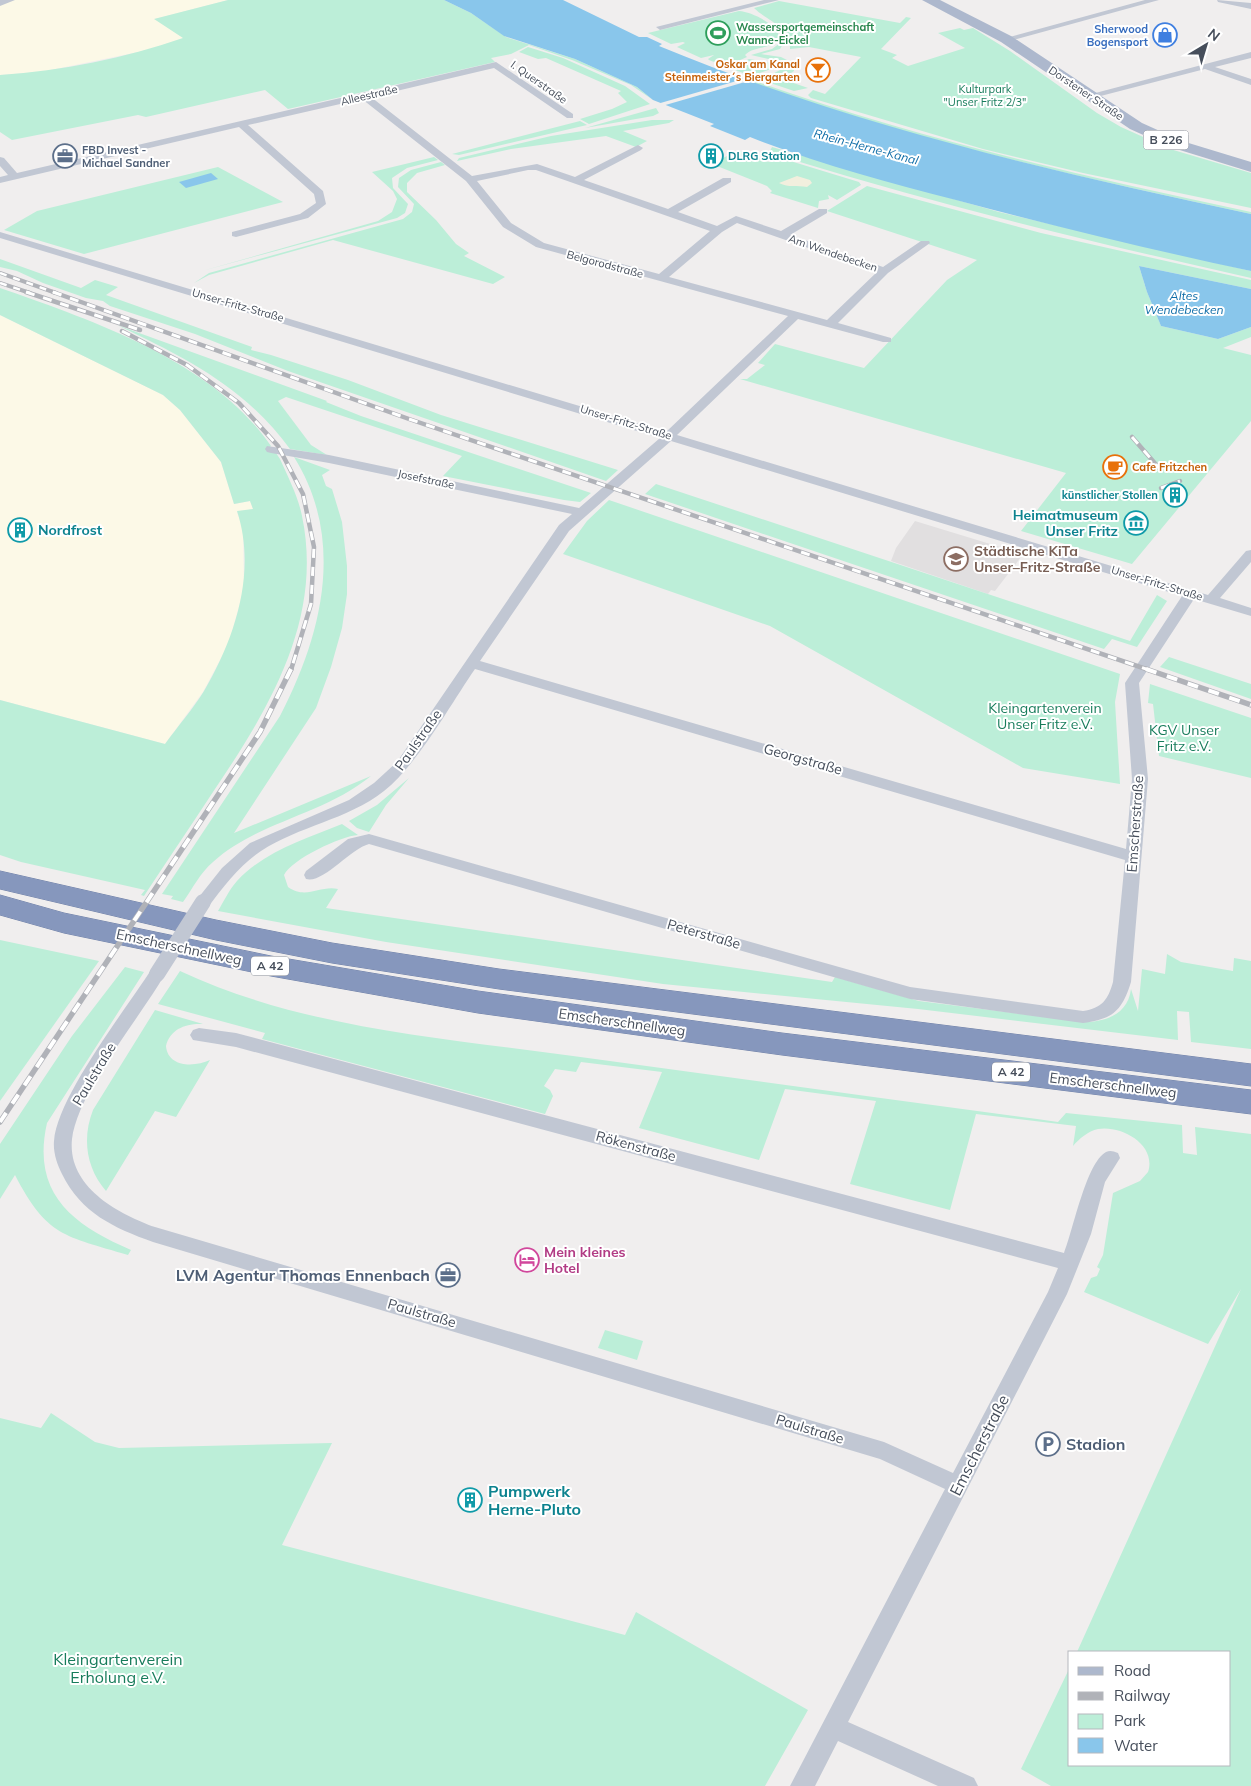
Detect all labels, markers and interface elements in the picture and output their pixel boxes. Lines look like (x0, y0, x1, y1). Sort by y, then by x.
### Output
sports icon: Wassersportgemeinschaft Wanne-Eickel (705, 20, 731, 46)
place label: Wassersportgemeinschaft Wanne-Eickel (736, 20, 874, 47)
north arrow (1181, 20, 1231, 70)
place label: Sherwood Bogensport (1087, 22, 1148, 49)
shop icon: Sherwood Bogensport (1152, 22, 1178, 48)
text: N (1204, 24, 1224, 45)
street label: I. Querstraße (508, 57, 570, 107)
place label: Oskar am Kanal Steinmeister´s Biergarten (665, 57, 800, 84)
bar icon: Oskar am Kanal Steinmeister´s Biergarten (805, 57, 831, 83)
street label: Dorstener Straße (1046, 63, 1126, 123)
street label: Alleestraße (339, 82, 399, 108)
park label: Kulturpark "Unser Fritz 2/3" (944, 82, 1026, 109)
water label: Rhein-Herne-Kanal (812, 125, 920, 168)
road number: B 226 (1144, 130, 1188, 150)
office icon: FBD Invest - Michael Sandner (52, 143, 78, 169)
place label: FBD Invest - Michael Sandner (82, 143, 170, 170)
building icon: DLRG Station (698, 143, 724, 169)
place label: DLRG Station (728, 149, 800, 163)
street label: Am Wendebecken (787, 231, 879, 275)
street label: Belgorodstraße (565, 247, 645, 281)
street label: Unser-Fritz-Straße (190, 285, 286, 325)
water label: Altes Wendebecken (1144, 288, 1224, 317)
street label: Unser-Fritz-Straße (579, 401, 673, 443)
cafe icon: Cafe Fritzchen (1102, 454, 1128, 480)
place label: Cafe Fritzchen (1132, 460, 1207, 474)
street label: Josefstraße (396, 466, 456, 492)
building icon: künstlicher Stollen (1162, 482, 1188, 508)
place label: künstlicher Stollen (1062, 488, 1158, 502)
place label: Heimatmuseum Unser Fritz (1013, 506, 1118, 540)
museum icon: Heimatmuseum Unser Fritz (1123, 510, 1149, 536)
building icon: Nordfrost (7, 517, 33, 543)
place label: Nordfrost (38, 521, 103, 539)
place label: Städtische KiTa Unser–Fritz-Straße (974, 542, 1101, 576)
school or university icon: Städtische KiTa Unser–Fritz-Straße (943, 546, 969, 572)
street label: Unser-Fritz-Straße (1110, 562, 1204, 604)
park label: Kleingartenverein Unser Fritz e.V. (988, 699, 1102, 733)
street label: Paulstraße (390, 706, 446, 774)
park label: KGV Unser Fritz e.V. (1149, 721, 1220, 755)
street label: Georgstraße (762, 739, 844, 779)
street label: Emscherstraße (1123, 775, 1147, 873)
street label: Peterstraße (665, 915, 743, 953)
street label: Emscherschnellweg (115, 925, 243, 969)
road number: A 42 (251, 956, 289, 976)
street label: Emscherschnellweg (557, 1004, 687, 1040)
street label: Paulstraße (68, 1039, 120, 1109)
road number: A 42 (992, 1062, 1030, 1082)
street label: Emscherschnellweg (1048, 1068, 1178, 1102)
street label: Rökenstraße (594, 1127, 678, 1165)
place label: Mein kleines Hotel (544, 1243, 626, 1277)
hotel icon: Mein kleines Hotel (514, 1247, 540, 1273)
office icon: LVM Agentur Thomas Ennenbach (435, 1262, 461, 1288)
place label: LVM Agentur Thomas Ennenbach (176, 1265, 430, 1285)
street label: Paulstraße (386, 1295, 458, 1331)
street label: Emscherstraße (945, 1391, 1013, 1499)
street label: Paulstraße (774, 1410, 846, 1448)
parking icon: Stadion (1035, 1431, 1061, 1457)
place label: Stadion (1066, 1434, 1125, 1454)
place label: Pumpwerk Herne-Pluto (488, 1481, 581, 1519)
building icon: Pumpwerk Herne-Pluto (457, 1487, 483, 1513)
park label: Kleingartenverein Erholung e.V. (53, 1649, 183, 1687)
legend (1068, 1651, 1231, 1766)
text: Road (1114, 1661, 1151, 1680)
text: Railway (1114, 1686, 1170, 1705)
text: Park (1114, 1711, 1146, 1730)
text: Water (1114, 1736, 1158, 1755)

